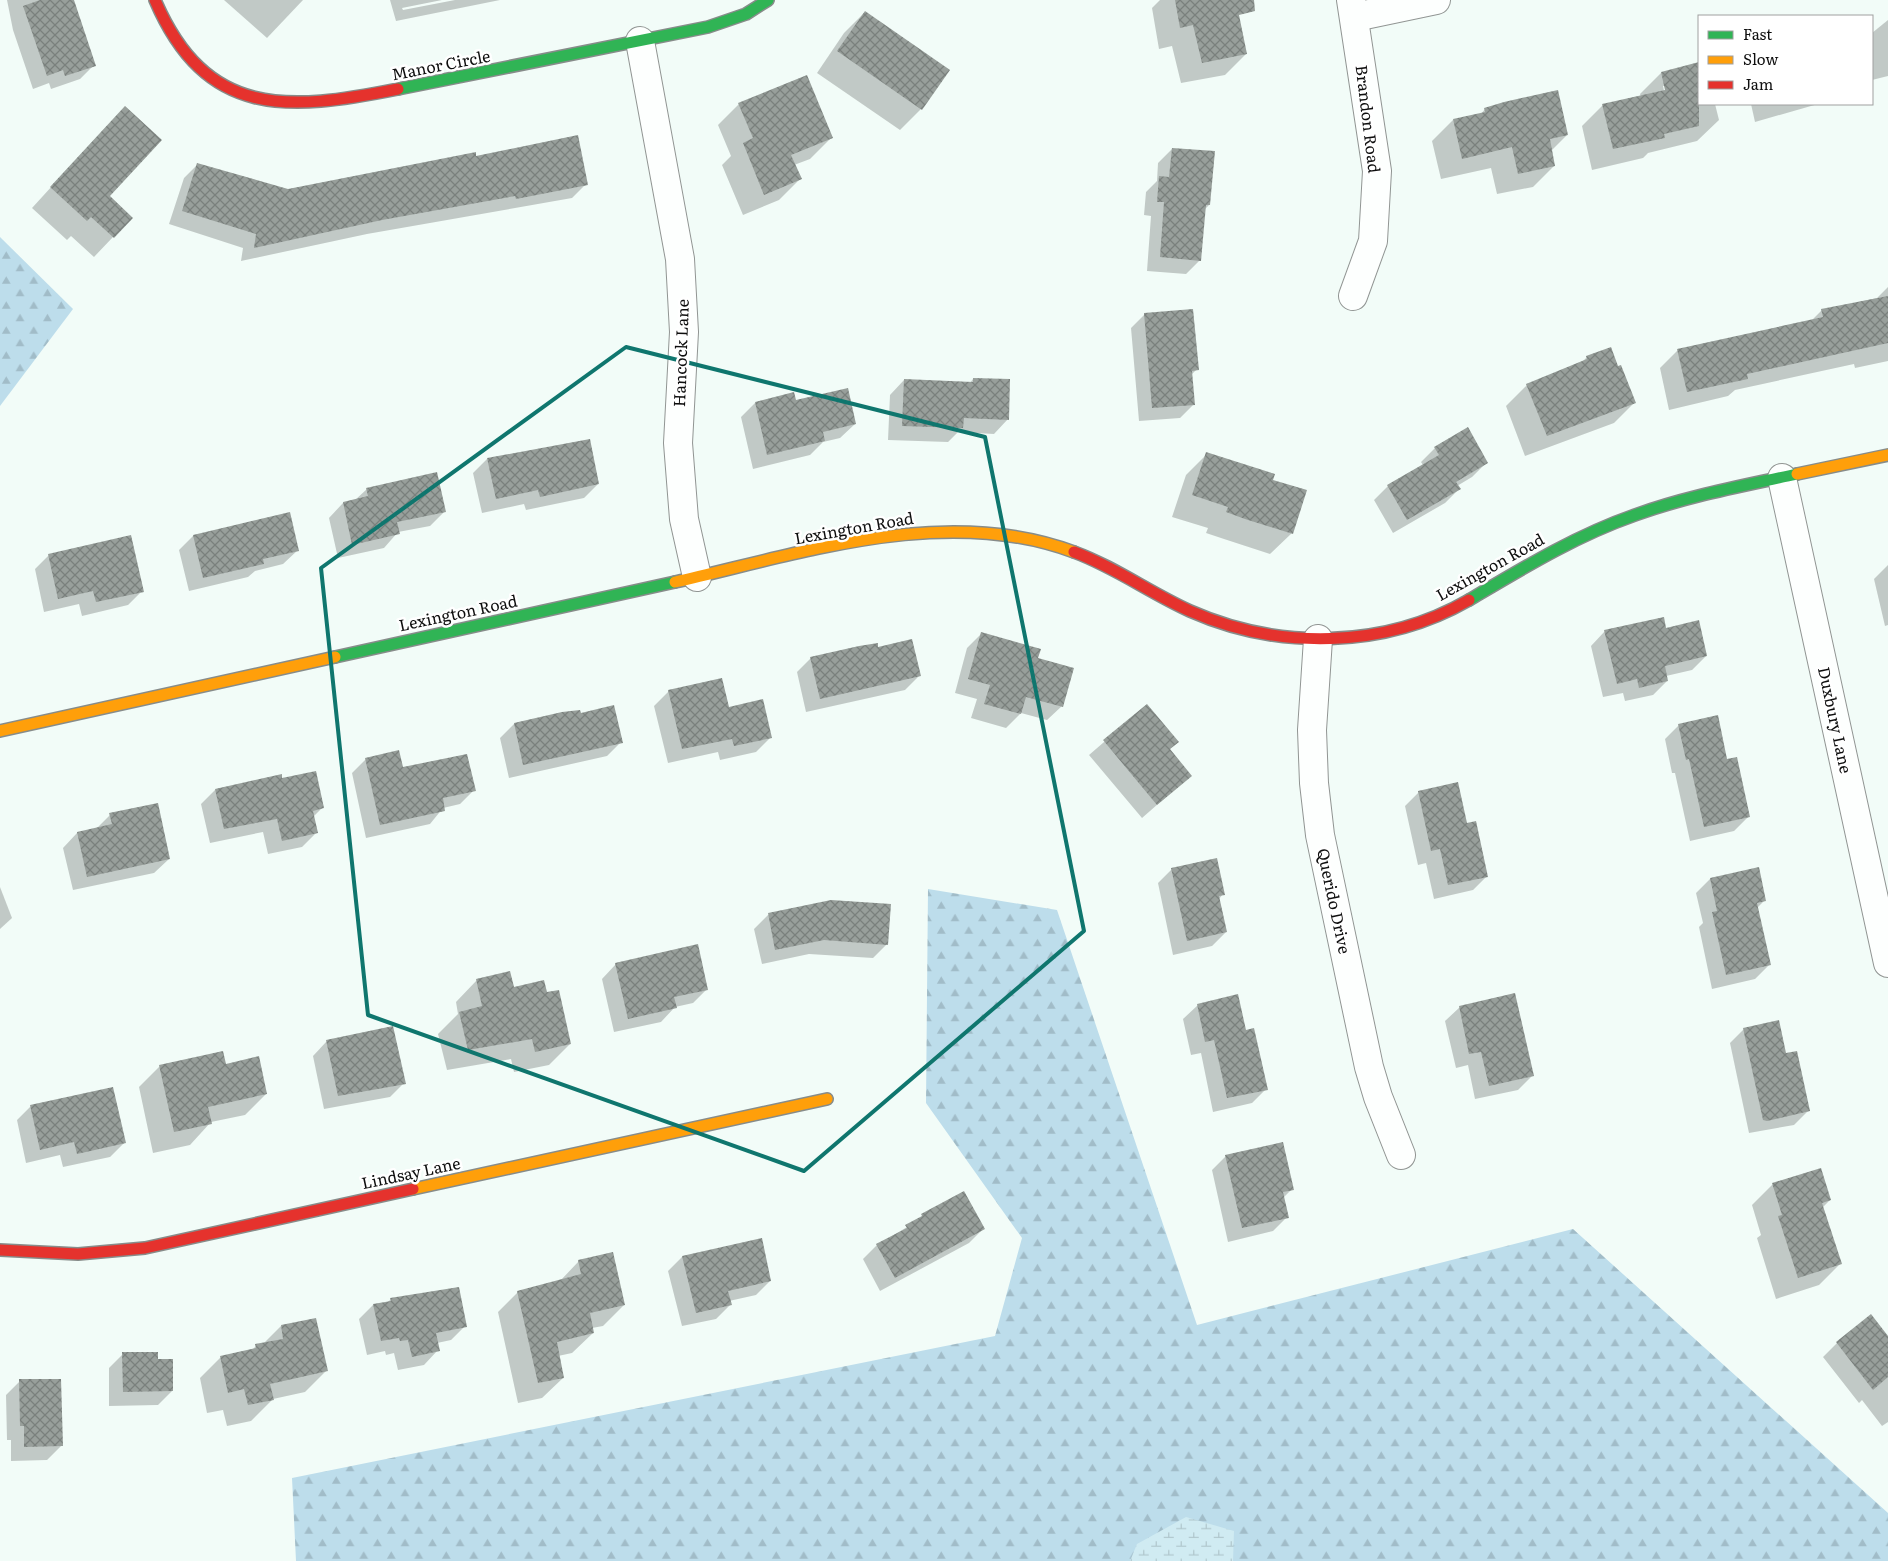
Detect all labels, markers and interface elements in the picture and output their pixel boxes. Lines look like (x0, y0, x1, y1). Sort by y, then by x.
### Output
legend (1698, 15, 1873, 105)
text: Fast (1743, 22, 1772, 45)
street label: Manor Circle (389, 43, 492, 85)
text: Slow (1743, 47, 1778, 70)
street label: Brandon Road (1350, 64, 1388, 174)
text: Jam (1743, 72, 1774, 95)
street label: Hancock Lane (666, 299, 694, 407)
street label: Lexington Road (792, 505, 916, 549)
street label: Lexington Road (1431, 526, 1548, 606)
street label: Lexington Road (396, 588, 519, 636)
street label: Duxbury Lane (1813, 664, 1859, 775)
street label: Querido Drive (1312, 846, 1358, 956)
street label: Lindsay Lane (359, 1150, 463, 1194)

